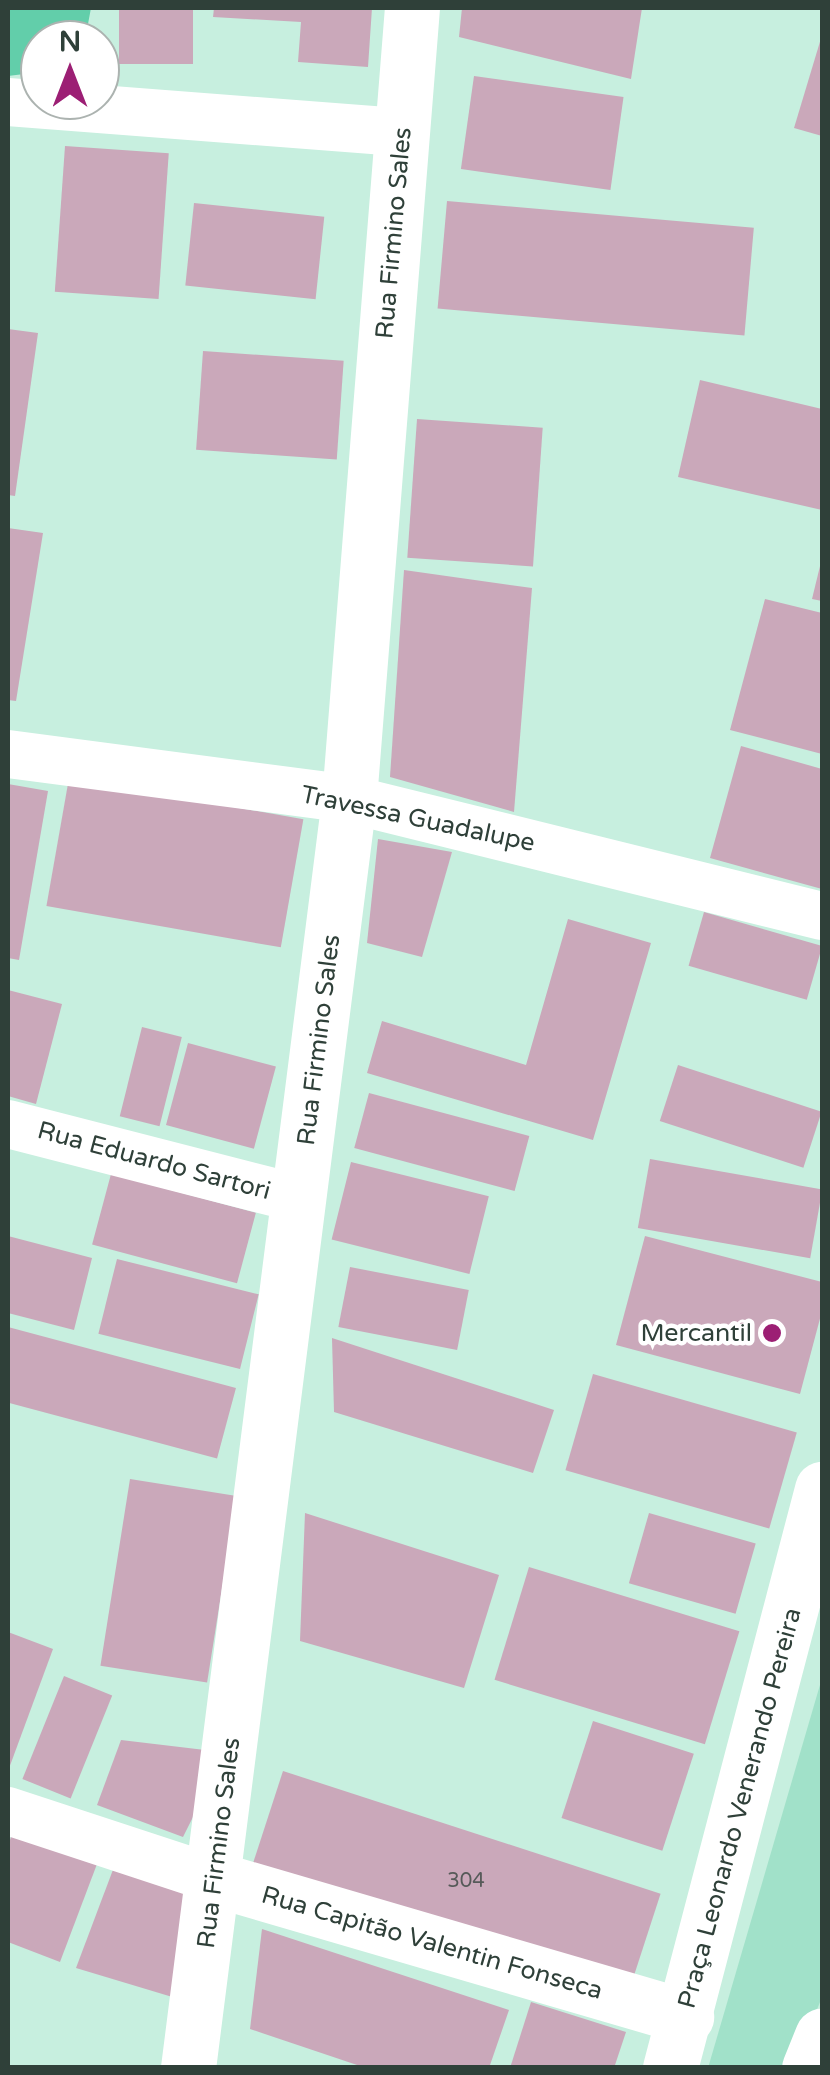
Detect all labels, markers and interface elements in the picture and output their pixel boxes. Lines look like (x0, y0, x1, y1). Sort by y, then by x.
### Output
north arrow (20, 20, 120, 120)
text: N (59, 25, 81, 59)
street label: Rua Firmino Sales (370, 126, 418, 340)
street label: Travessa Guadalupe (298, 780, 538, 858)
street label: Rua Firmino Sales (291, 933, 347, 1147)
street label: Rua Eduardo Sartori (34, 1115, 274, 1207)
place label: Mercantil (641, 1318, 752, 1348)
marker: Mercantil (761, 1322, 783, 1344)
street label: Praça Leonardo Venerando Pereira (672, 1604, 808, 2012)
street label: Rua Firmino Sales (191, 1736, 247, 1950)
house number: 304 (447, 1869, 485, 1893)
street label: Rua Capitão Valentin Fonseca (258, 1880, 606, 2006)

